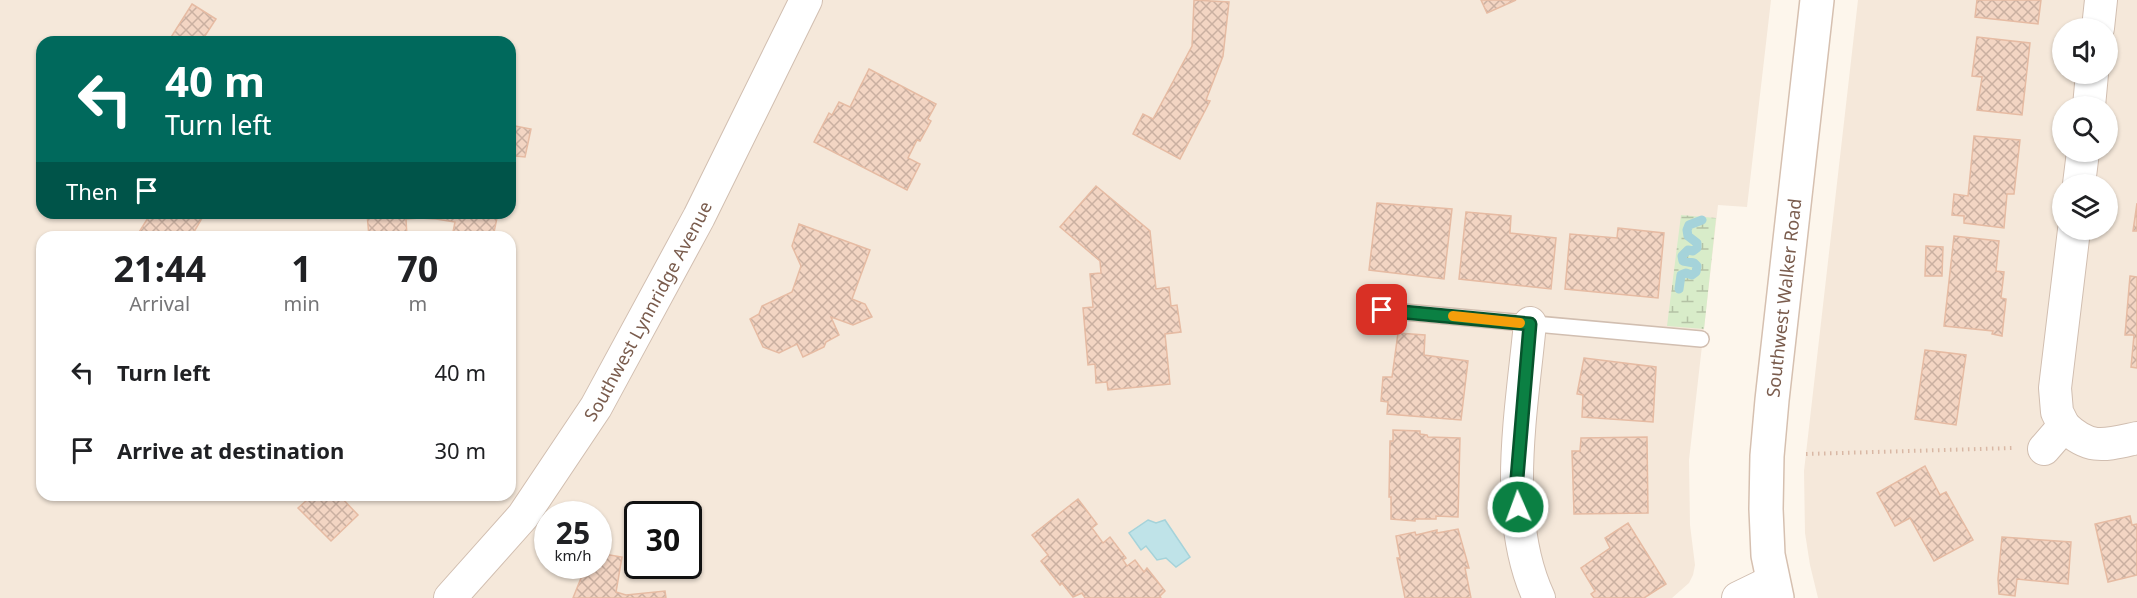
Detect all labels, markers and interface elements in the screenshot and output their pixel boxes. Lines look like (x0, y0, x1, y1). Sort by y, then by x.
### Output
map controls (2052, 18, 2118, 240)
button: sound (2052, 18, 2118, 84)
text: 40 m (165, 52, 265, 109)
icon: left (66, 60, 144, 138)
button: search (2052, 96, 2118, 162)
text: Turn left (165, 106, 271, 143)
icon: arrive (130, 174, 163, 207)
button: layers (2052, 174, 2118, 240)
text: Then (66, 176, 118, 206)
street label: Southwest Lynnridge Avenue (578, 197, 717, 426)
street label: Southwest Walker Road (1760, 197, 1807, 399)
text: 21:44 (114, 244, 206, 293)
text: 1 (291, 244, 312, 293)
text: 70 (397, 244, 438, 293)
pin (1356, 284, 1407, 335)
text: Arrival (129, 290, 190, 317)
text: min (284, 290, 320, 317)
text: m (409, 290, 427, 317)
icon: arrive (1365, 293, 1398, 326)
icon: left (66, 356, 99, 389)
text: Turn left (117, 357, 211, 387)
text: 40 m (435, 357, 486, 387)
icon: arrive (66, 434, 99, 467)
text: Arrive at destination (117, 435, 344, 465)
text: 30 m (435, 435, 486, 465)
position arrow (1486, 475, 1550, 539)
speed limit sign: 30 (624, 501, 702, 579)
text: 25 (556, 512, 590, 553)
text: km/h (555, 545, 591, 565)

